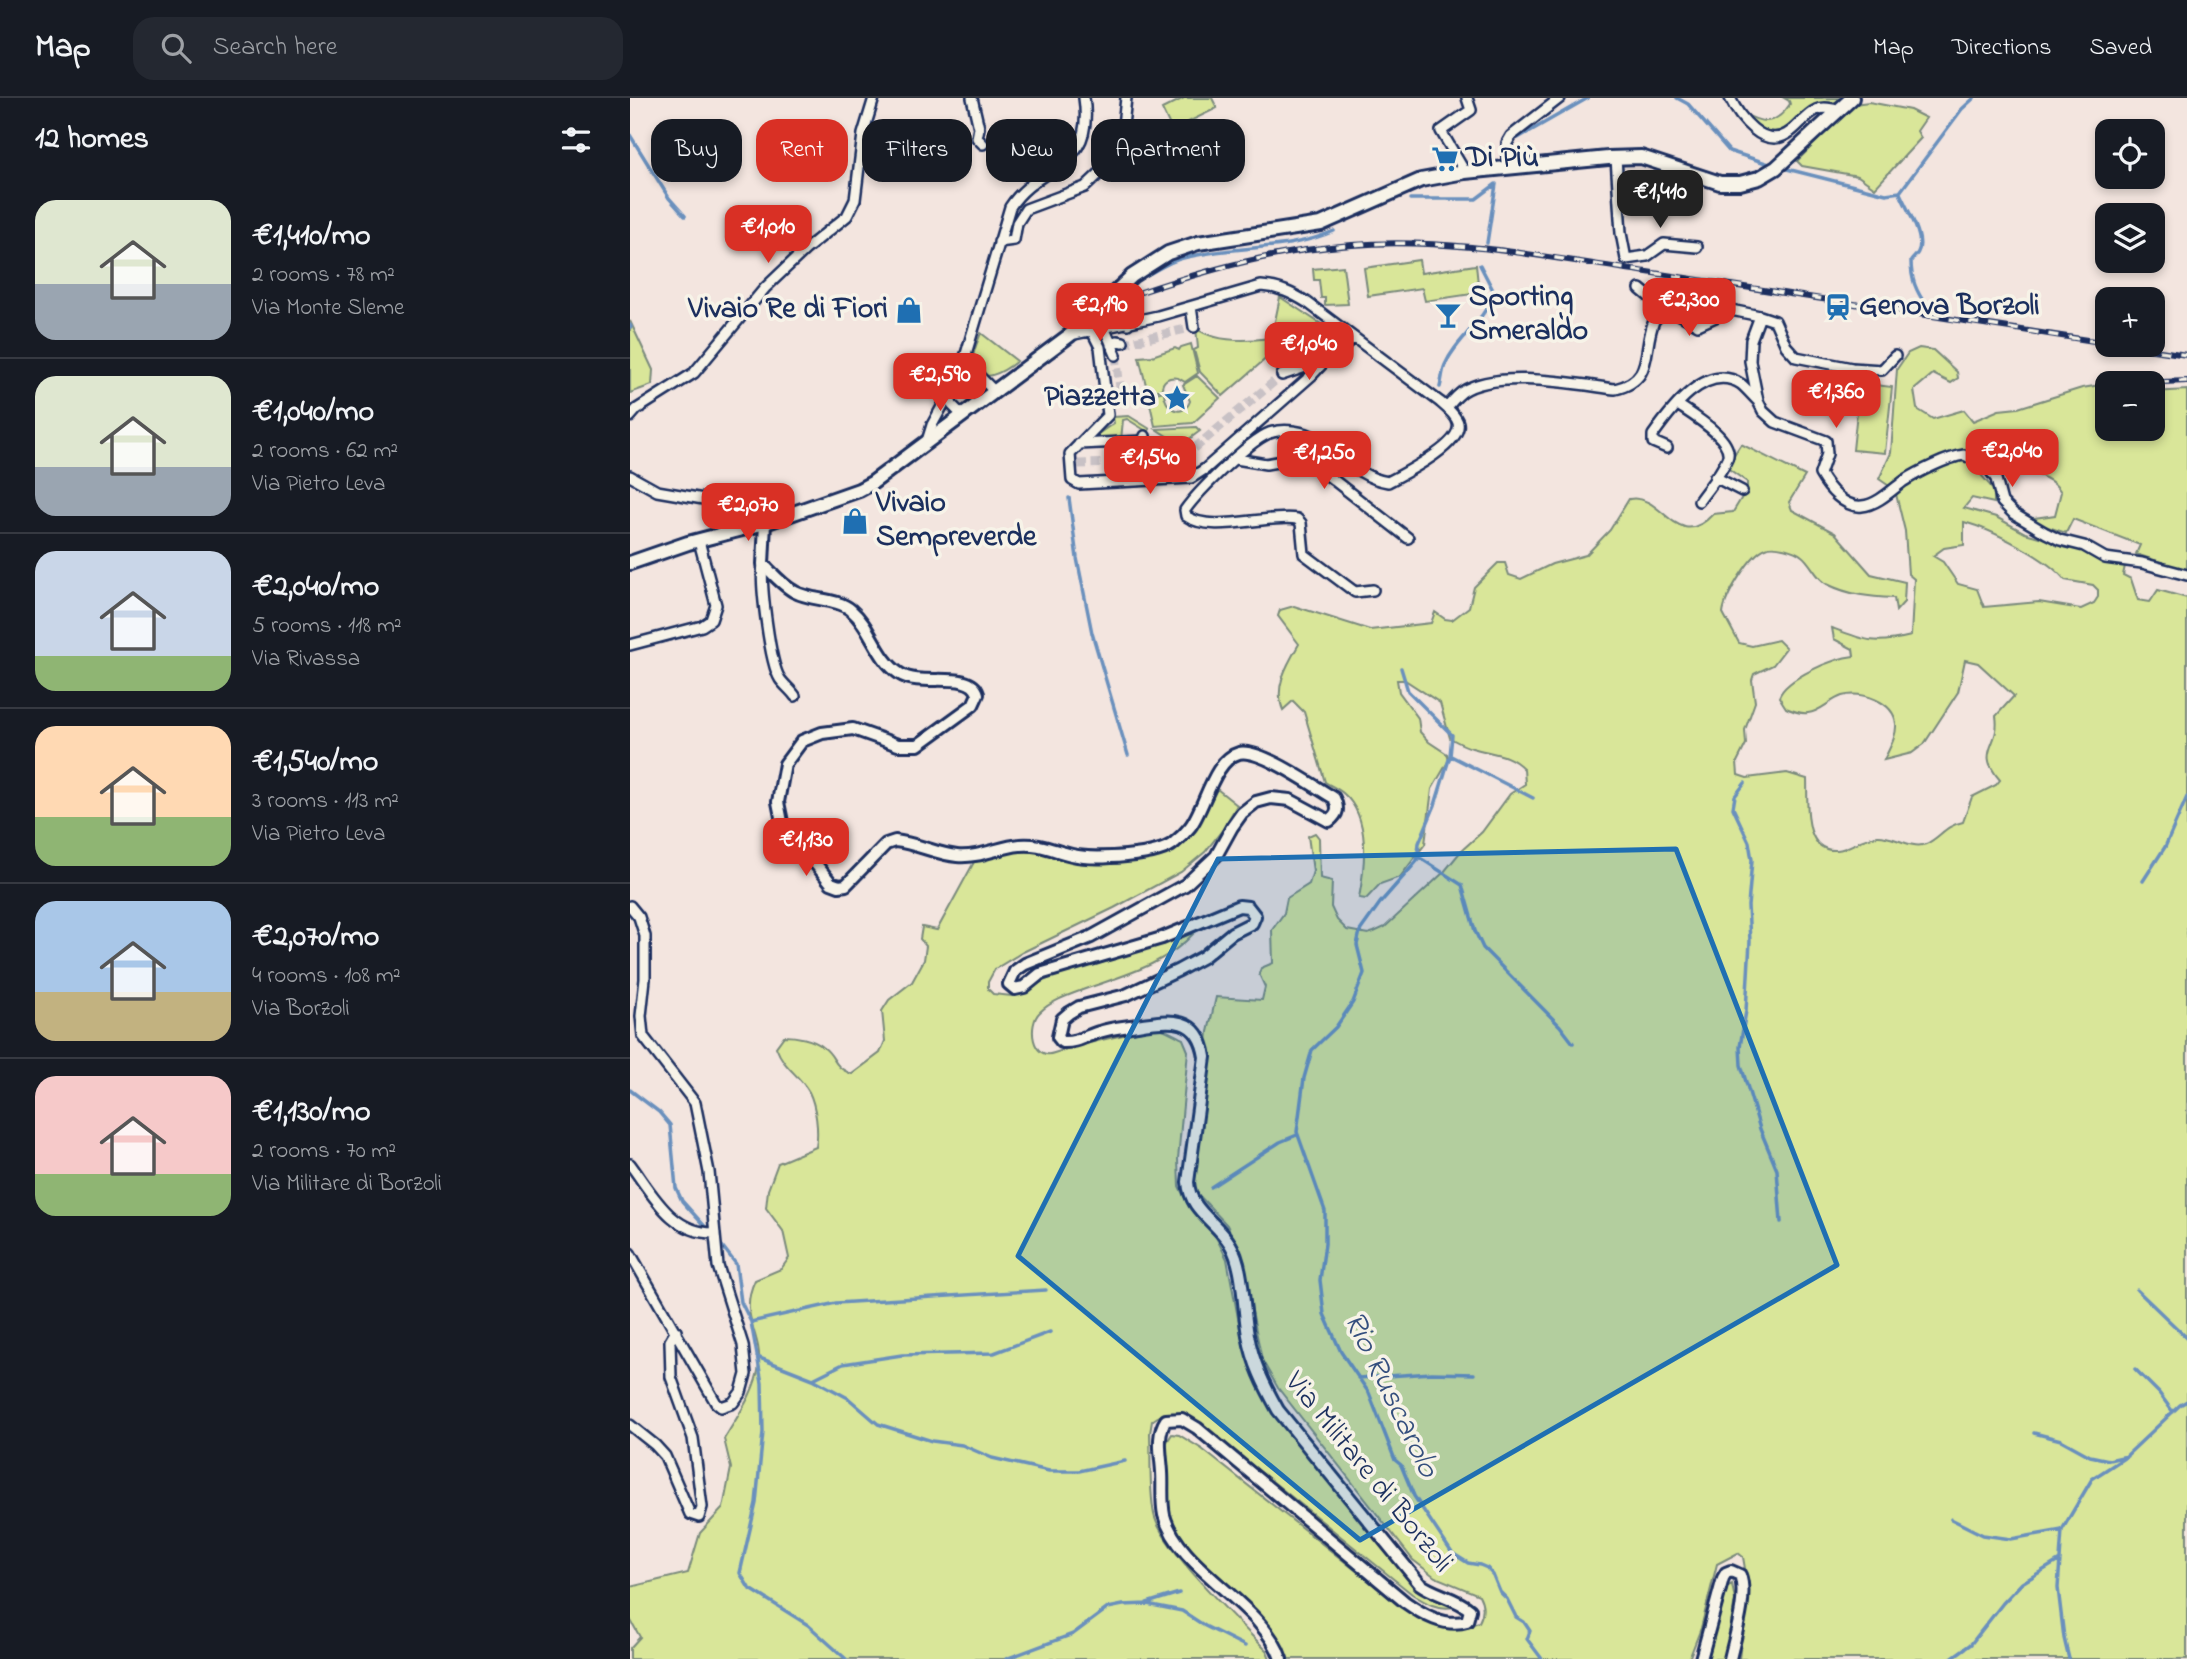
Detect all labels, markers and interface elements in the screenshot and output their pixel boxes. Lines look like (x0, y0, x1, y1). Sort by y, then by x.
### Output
search box (133, 17, 623, 80)
text: Map (35, 24, 91, 72)
icon: search (157, 29, 195, 67)
text: Search here (213, 29, 337, 67)
text: Map (1873, 31, 1914, 66)
text: Directions (1952, 31, 2051, 66)
text: Saved (2089, 31, 2152, 66)
text: 12 homes (35, 118, 149, 162)
chip: Buy (651, 119, 742, 182)
chip: Rent (756, 119, 848, 182)
chip: Filters (862, 119, 972, 182)
chip: New (986, 119, 1077, 182)
chip: Apartment (1091, 119, 1245, 182)
map controls (2095, 119, 2165, 441)
button: locate (2095, 119, 2165, 189)
icon: filters (557, 121, 595, 159)
place label: Di Più (1464, 137, 1539, 181)
supermarket icon: Di Più (1430, 144, 1460, 174)
pin: €1,410 (1603, 170, 1717, 230)
text: €1,410 (1633, 176, 1687, 209)
button: layers (2095, 203, 2165, 273)
pin: €1,010 (711, 206, 825, 265)
text: €1,010 (741, 211, 795, 244)
text: €1,410/mo (252, 215, 371, 259)
icon: home (91, 228, 175, 312)
text: 2 rooms · 78 m² (252, 259, 395, 292)
place label: Sporting Smeraldo (1469, 276, 1588, 354)
pin: €2,300 (1632, 278, 1746, 338)
pin: €2,190 (1043, 284, 1157, 343)
text: €2,300 (1659, 284, 1719, 317)
place label: Genova Borzoli (1859, 285, 2040, 329)
button: + (2095, 287, 2165, 357)
place label: Vivaio Re di Fiori (687, 288, 888, 332)
text: €2,190 (1072, 289, 1128, 322)
text: Via Monte Sleme (252, 292, 404, 325)
station icon: Genova Borzoli (1823, 292, 1853, 322)
shop icon: Vivaio Re di Fiori (894, 295, 924, 325)
bar icon: Sporting Smeraldo (1433, 300, 1463, 330)
pin: €1,040 (1252, 322, 1366, 382)
text: €1,040 (1281, 328, 1337, 361)
pin: €2,590 (883, 354, 997, 413)
text: €2,590 (909, 359, 971, 392)
pin: €1,360 (1779, 370, 1893, 430)
button: − (2095, 371, 2165, 441)
place label: Piazzetta (1044, 376, 1156, 420)
text: €1,360 (1808, 376, 1864, 409)
place icon: Piazzetta (1162, 383, 1192, 413)
text: €1,040/mo (252, 391, 374, 435)
icon: home (91, 404, 175, 488)
pin: €2,040 (1955, 430, 2069, 489)
pin: €1,250 (1267, 432, 1381, 491)
text: 2 rooms · 62 m² (252, 435, 398, 468)
text: €2,040 (1982, 435, 2042, 468)
pin: €1,540 (1093, 436, 1207, 496)
text: €1,250 (1293, 437, 1355, 470)
text: €1,540 (1120, 442, 1180, 475)
text: Via Pietro Leva (252, 468, 385, 501)
place label: Vivaio Sempreverde (875, 482, 1038, 560)
pin: €2,070 (691, 484, 805, 543)
text: €2,070 (718, 489, 778, 522)
shop icon: Vivaio Sempreverde (840, 506, 870, 536)
text: €2,040/mo (252, 566, 379, 610)
icon: home (91, 579, 175, 663)
text: 5 rooms · 118 m² (252, 610, 402, 643)
text: Via Rivassa (252, 643, 360, 676)
text: €1,540/mo (252, 741, 378, 785)
icon: home (91, 754, 175, 838)
text: 3 rooms · 113 m² (252, 785, 399, 818)
text: Via Pietro Leva (252, 818, 385, 851)
pin: €1,130 (749, 818, 863, 878)
text: €1,130 (779, 824, 833, 857)
text: €2,070/mo (252, 916, 379, 960)
icon: home (91, 929, 175, 1013)
text: 4 rooms · 108 m² (252, 960, 401, 993)
text: Via Borzoli (252, 993, 350, 1026)
text: €1,130/mo (252, 1091, 371, 1135)
icon: home (91, 1104, 175, 1188)
text: 2 rooms · 70 m² (252, 1135, 396, 1168)
text: Via Militare di Borzoli (252, 1168, 442, 1201)
water label: Rio Ruscarolo (1330, 1304, 1451, 1487)
street label: Via Militare di Borzoli (1272, 1362, 1463, 1583)

